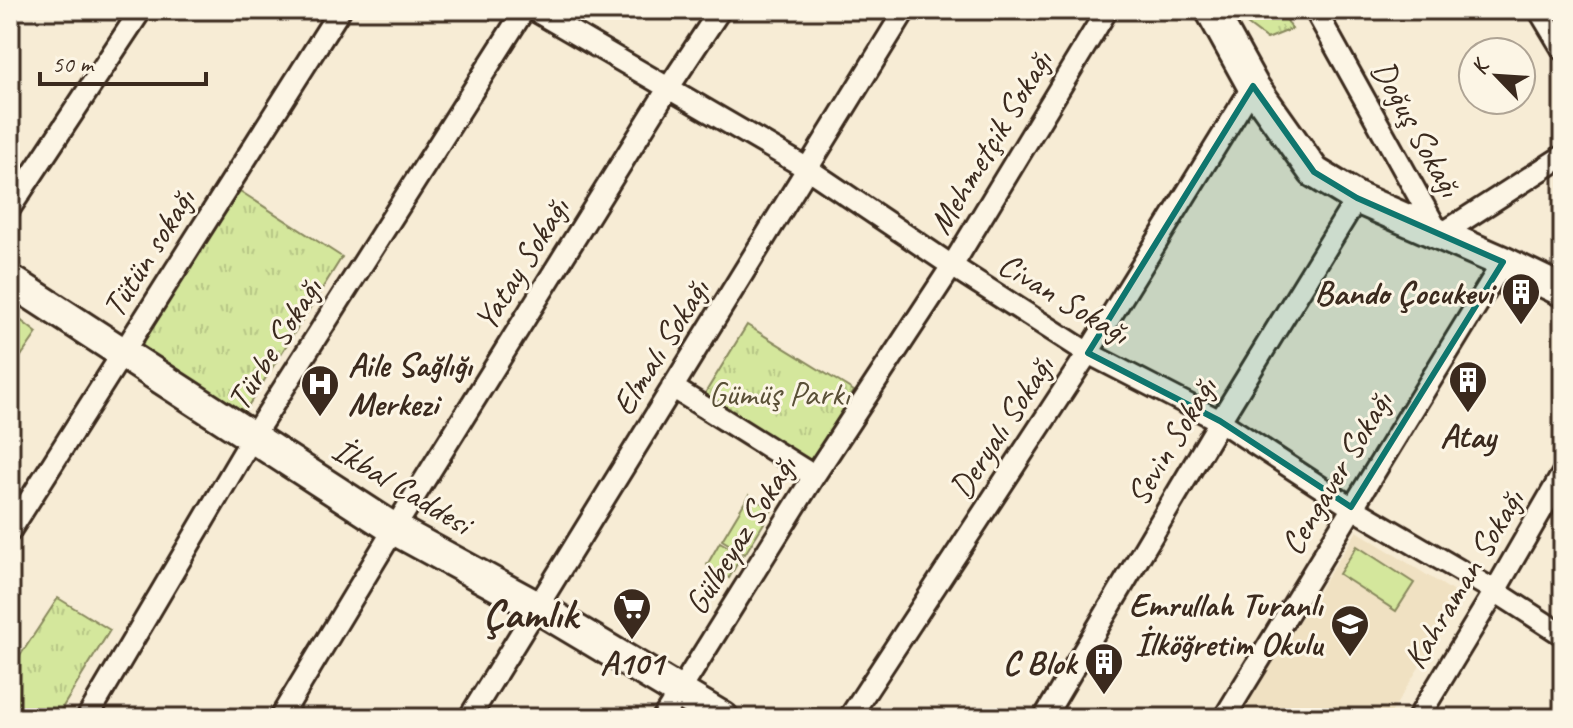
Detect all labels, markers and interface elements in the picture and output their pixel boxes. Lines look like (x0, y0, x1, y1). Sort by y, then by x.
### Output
scale bar (40, 36, 206, 86)
north arrow (1457, 36, 1537, 116)
street label: Mehmetçik Sokağı (918, 41, 1063, 242)
text: 50 m (52, 49, 95, 79)
street label: Doğuş Sokağı (1362, 52, 1473, 205)
text: K (1465, 53, 1497, 79)
street label: Tütün sokağı (92, 179, 205, 325)
street label: Yatay Sokağı (463, 188, 579, 338)
street label: Civan Sokağı (991, 242, 1139, 355)
street label: Türbe Sokağı (217, 269, 332, 418)
street label: Elmalı Sokağı (601, 270, 719, 423)
place label: Bando Çocukevi (1315, 271, 1497, 314)
building icon: Bando Çocukevi (1500, 271, 1542, 326)
place label: Aile Sağlığı Merkezi (348, 343, 474, 425)
street label: Deryalı Sokağı (939, 346, 1064, 506)
building icon: Atay (1447, 359, 1489, 414)
hospital icon: Aile Sağlığı Merkezi (299, 363, 341, 418)
street label: Sevin Sokağı (1116, 368, 1227, 513)
park label: Gümüş Parkı (709, 372, 851, 415)
street label: Cengaver Sokağı (1270, 382, 1403, 563)
place label: Atay (1440, 414, 1498, 457)
street label: İkbal Caddesi (324, 428, 483, 546)
street label: Gülbeyaz Sokağı (674, 446, 807, 622)
street label: Kahraman Sokağı (1393, 480, 1534, 676)
place label: Emrullah Turanlı İlköğretim Okulu (1129, 583, 1325, 665)
supermarket icon: A101 (611, 586, 653, 641)
district label: Çamlık (483, 588, 581, 641)
school or university icon: Emrullah Turanlı İlköğretim Okulu (1329, 603, 1371, 658)
place label: A101 (600, 641, 667, 684)
place label: C Blok (1003, 641, 1079, 684)
building icon: C Blok (1083, 641, 1125, 696)

